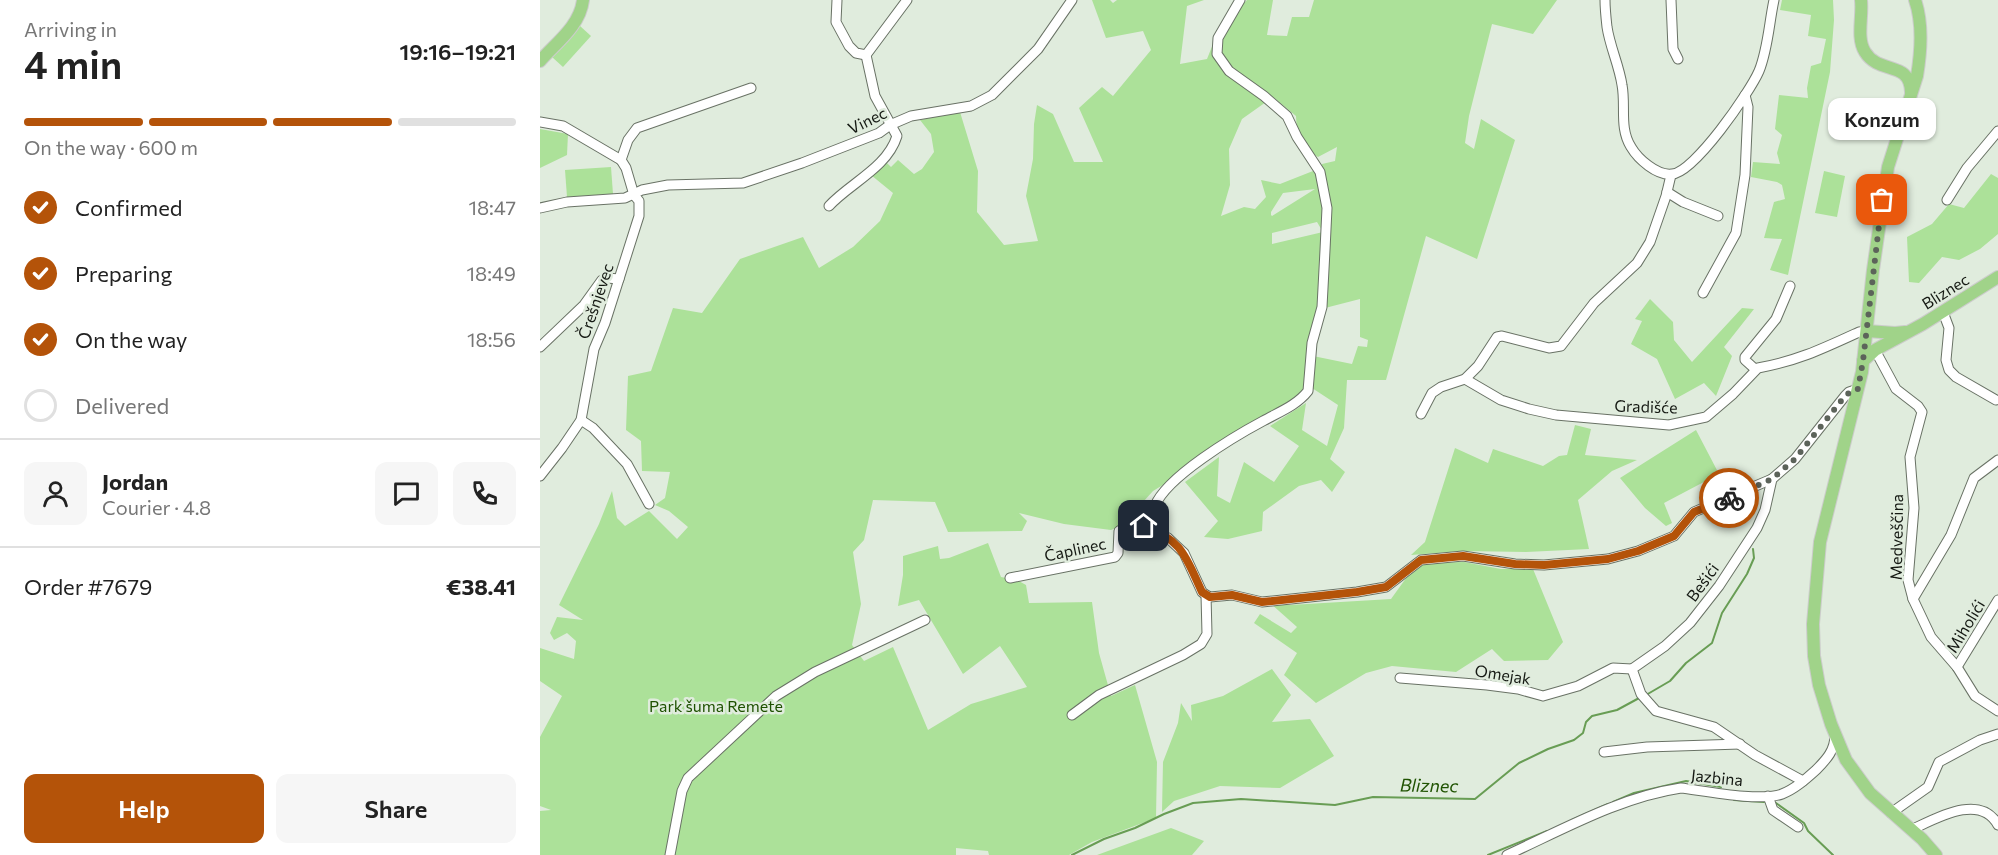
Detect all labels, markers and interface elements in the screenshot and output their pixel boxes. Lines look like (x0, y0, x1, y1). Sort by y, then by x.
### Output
text: Arriving in (24, 17, 117, 41)
text: 19:16–19:21 (399, 38, 516, 65)
text: 4 min (24, 39, 122, 87)
callout: Konzum (1828, 98, 1936, 140)
street label: Vinec (845, 103, 889, 137)
text: Konzum (1844, 107, 1920, 131)
text: On the way · 600 m (24, 135, 198, 159)
pin (1856, 174, 1907, 225)
icon: bag (1865, 183, 1898, 216)
icon: check (24, 191, 57, 224)
text: Confirmed (75, 194, 182, 221)
text: 18:47 (468, 195, 516, 219)
icon: check (24, 257, 57, 290)
text: Preparing (75, 260, 172, 287)
text: 18:49 (466, 261, 516, 285)
street label: Črešnjevec (573, 261, 617, 341)
street label: Bliznec (1918, 269, 1972, 313)
icon: check (24, 323, 57, 356)
text: On the way (75, 326, 187, 353)
text: 18:56 (467, 327, 516, 351)
text: Delivered (75, 392, 169, 419)
street label: Gradišće (1614, 395, 1678, 417)
button: person (24, 462, 87, 525)
button: chat (375, 462, 438, 525)
button: phone (453, 462, 516, 525)
text: Jordan (102, 468, 168, 495)
courier (1699, 468, 1759, 528)
icon: bike (1713, 482, 1746, 515)
street label: Medveščina (1886, 494, 1906, 580)
text: Courier · 4.8 (102, 495, 211, 519)
pin (1118, 500, 1169, 551)
icon: home (1127, 509, 1160, 542)
street label: Čaplinec (1042, 533, 1108, 565)
street label: Bešići (1682, 559, 1722, 605)
text: Order #7679 (24, 573, 152, 600)
text: €38.41 (446, 573, 516, 600)
street label: Miholići (1942, 596, 1988, 656)
street label: Omejak (1474, 660, 1533, 688)
park label: Park šuma Remete (649, 696, 783, 715)
street label: Jazbina (1690, 765, 1744, 789)
water label: Bliznec (1400, 773, 1459, 797)
button: Help (24, 774, 264, 843)
button: Share (276, 774, 516, 843)

